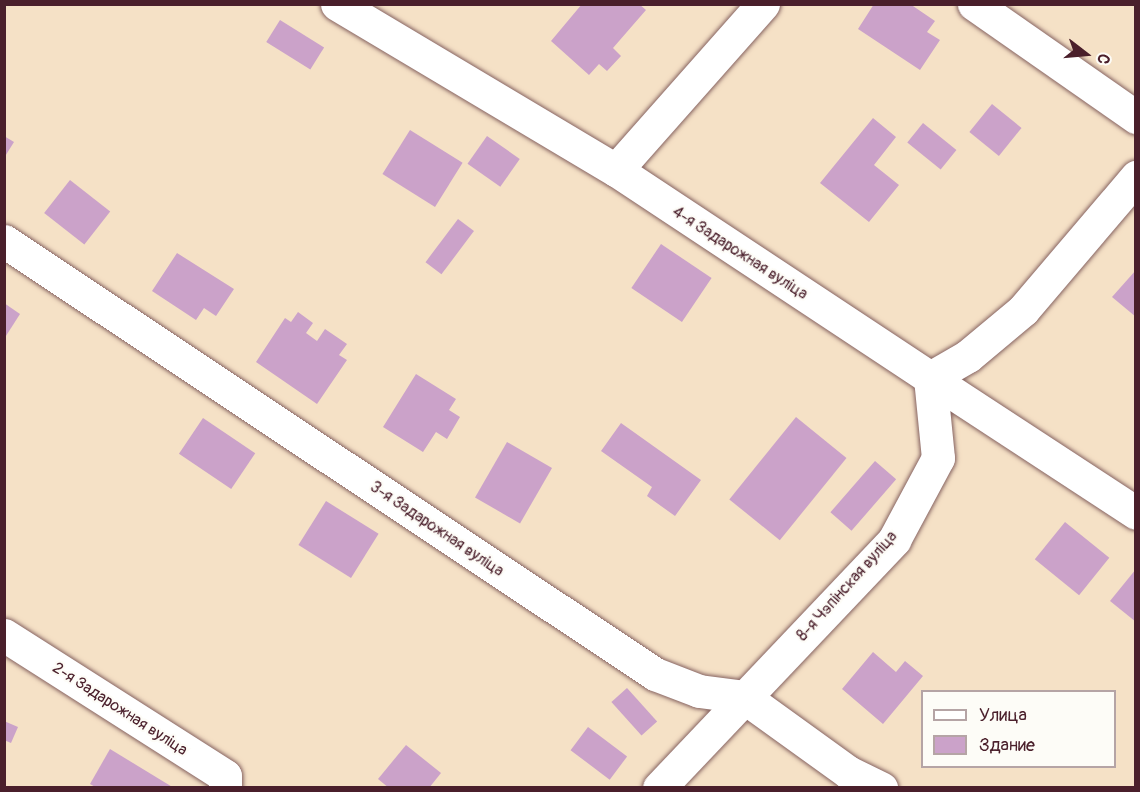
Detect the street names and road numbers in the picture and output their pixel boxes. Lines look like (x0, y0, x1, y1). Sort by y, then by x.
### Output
street label: 4-я Задарожная вуліца (669, 202, 811, 304)
street label: 3-я Задарожная вуліца (367, 477, 507, 581)
street label: 8-я Чэпінская вуліца (793, 527, 901, 645)
street label: 2-я Задарожная вуліца (49, 658, 191, 760)

